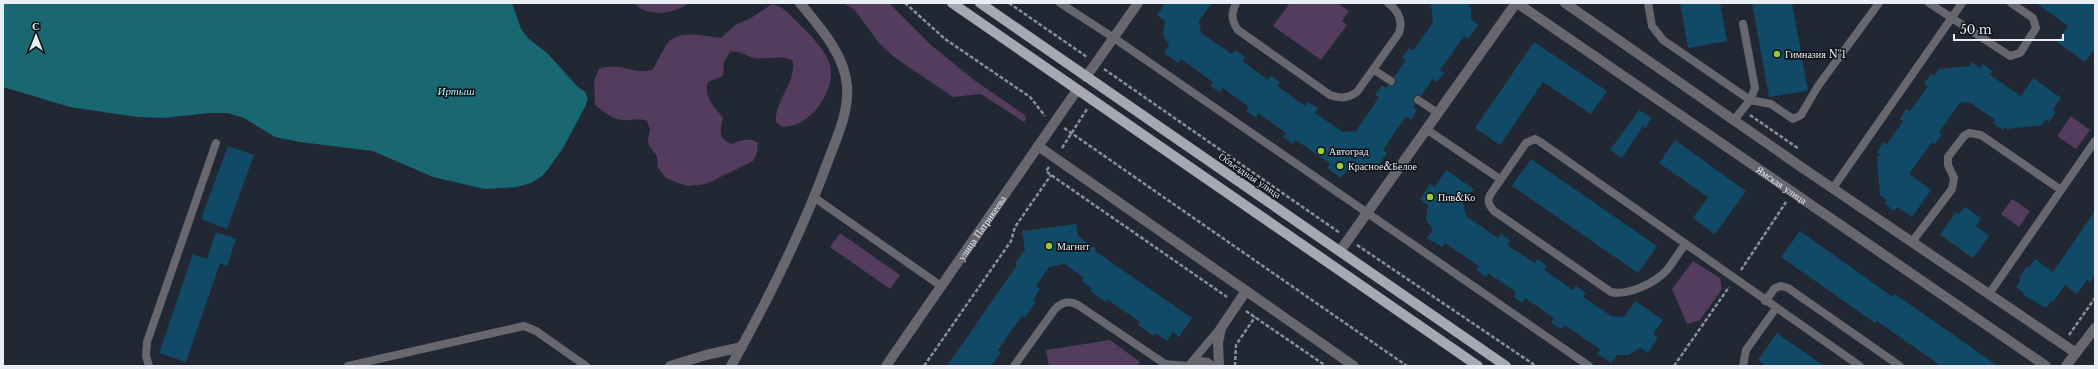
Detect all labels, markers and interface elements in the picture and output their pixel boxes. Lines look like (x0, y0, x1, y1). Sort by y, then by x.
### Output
north arrow (16, 16, 56, 56)
scale bar (1954, 16, 2063, 42)
text: С (32, 19, 40, 33)
text: 50 m (1960, 22, 1992, 37)
place label: Гимназия №1 (1785, 48, 1846, 61)
marker: Гимназия №1 (1772, 49, 1782, 59)
water label: Иртыш (437, 84, 475, 98)
place label: Автоград (1329, 145, 1369, 158)
marker: Автоград (1316, 146, 1326, 156)
street label: Объездная улица (1216, 150, 1284, 201)
place label: Красное&Белое (1348, 160, 1418, 173)
marker: Красное&Белое (1335, 161, 1345, 171)
street label: Ямская улица (1753, 163, 1810, 207)
place label: Пив&Ко (1438, 191, 1475, 204)
marker: Пив&Ко (1425, 192, 1435, 202)
street label: улица Патрикеева (955, 193, 1009, 263)
place label: Магнит (1057, 240, 1090, 253)
marker: Магнит (1044, 241, 1054, 251)

